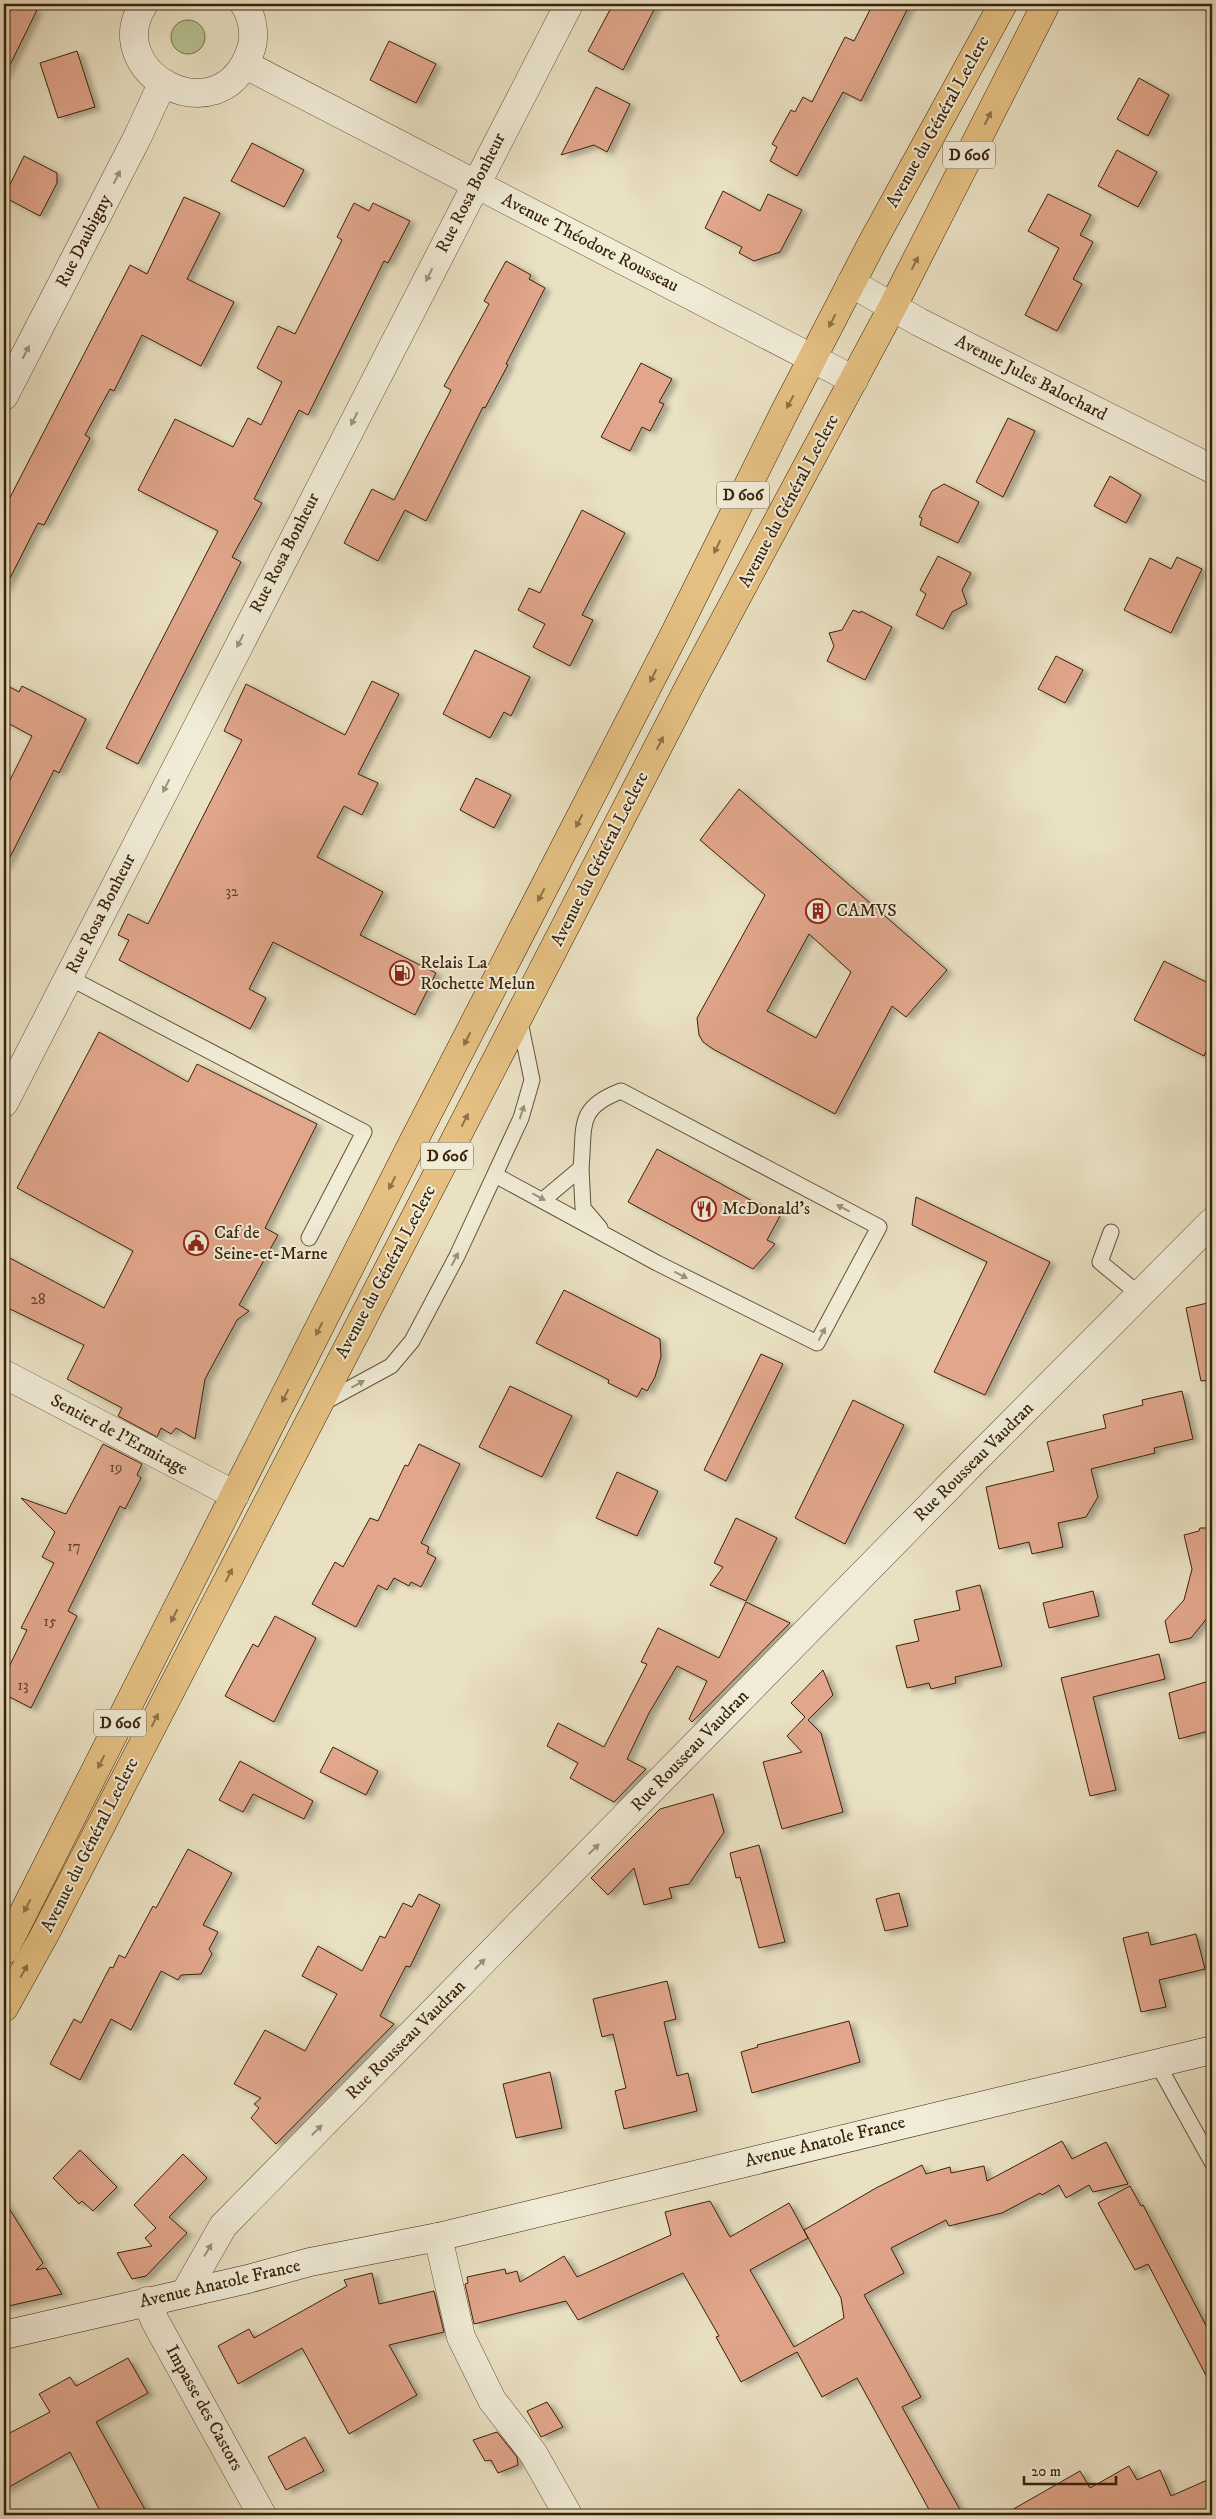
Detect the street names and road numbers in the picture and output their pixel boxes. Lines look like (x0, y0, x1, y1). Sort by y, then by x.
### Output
street label: Avenue du Général Leclerc (882, 32, 995, 212)
street label: Rue Rosa Bonheur (431, 129, 511, 257)
road number: D 606 (943, 142, 995, 168)
street label: Avenue Théodore Rousseau (498, 189, 683, 297)
street label: Rue Daubigny (51, 190, 117, 291)
street label: Avenue Jules Balochard (951, 330, 1111, 426)
street label: Avenue du Général Leclerc (734, 410, 844, 591)
road number: D 606 (717, 482, 769, 508)
street label: Rue Rosa Bonheur (245, 489, 325, 617)
street label: Avenue du Général Leclerc (546, 768, 654, 950)
street label: Rue Rosa Bonheur (61, 850, 141, 978)
road number: D 606 (421, 1142, 473, 1170)
street label: Avenue du Général Leclerc (331, 1181, 441, 1362)
street label: Sentier de l'Ermitage (47, 1390, 191, 1480)
street label: Rue Rousseau Vaudran (910, 1397, 1039, 1526)
street label: Rue Rousseau Vaudran (626, 1685, 754, 1816)
road number: D 606 (94, 1710, 146, 1736)
street label: Avenue du Général Leclerc (36, 1754, 144, 1936)
street label: Rue Rousseau Vaudran (342, 1975, 471, 2104)
street label: Avenue Anatole France (743, 2111, 907, 2173)
street label: Avenue Anatole France (137, 2255, 303, 2313)
street label: Impasse des Castors (160, 2341, 248, 2475)

